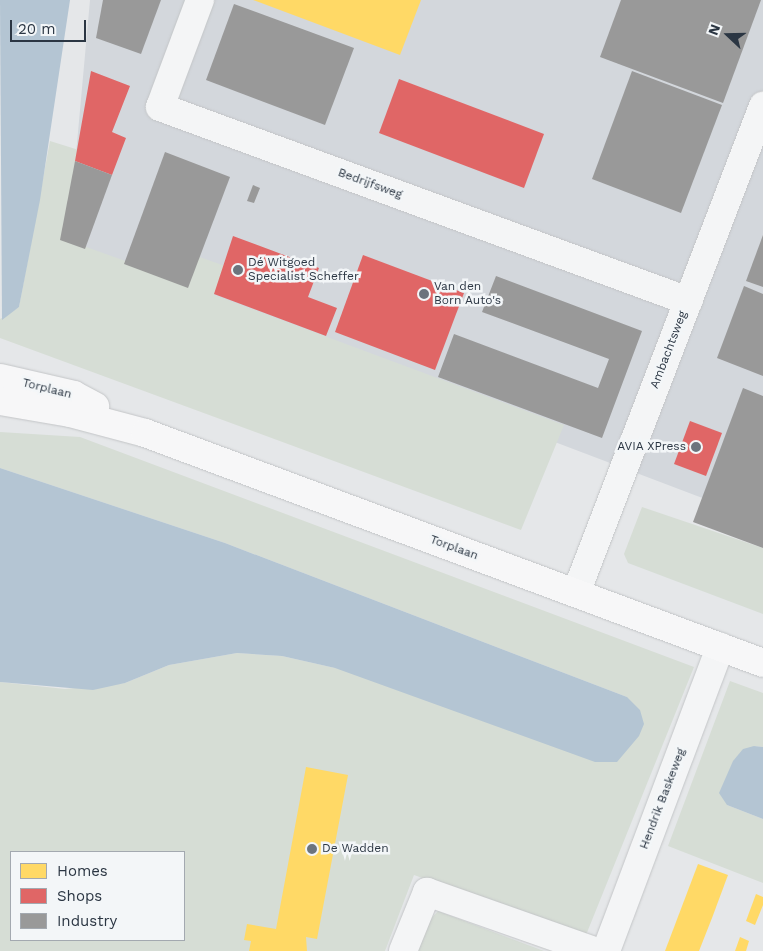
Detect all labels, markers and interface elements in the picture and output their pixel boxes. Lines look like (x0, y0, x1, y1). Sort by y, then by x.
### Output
scale bar (12, 10, 89, 42)
north arrow (703, 10, 753, 60)
text: 20 m (18, 20, 56, 38)
text: N (705, 22, 723, 37)
street label: Bedrijfsweg (336, 166, 404, 202)
place label: Dé Witgoed Specialist Scheffer (248, 256, 359, 284)
marker: Dé Witgoed Specialist Scheffer (232, 264, 244, 276)
place label: Van den Born Auto's (434, 280, 502, 308)
marker: Van den Born Auto's (418, 288, 430, 300)
street label: Ambachtsweg (648, 309, 690, 391)
street label: Torplaan (21, 376, 73, 402)
place label: AVIA XPress (617, 440, 686, 454)
marker: AVIA XPress (690, 441, 702, 453)
street label: Torplaan (428, 533, 480, 563)
street label: Hendrik Baskeweg (637, 746, 689, 852)
place label: De Wadden (322, 842, 389, 856)
marker: De Wadden (306, 843, 318, 855)
legend (10, 851, 185, 941)
text: Homes (57, 862, 108, 880)
text: Shops (57, 887, 102, 905)
text: Industry (57, 912, 117, 930)

